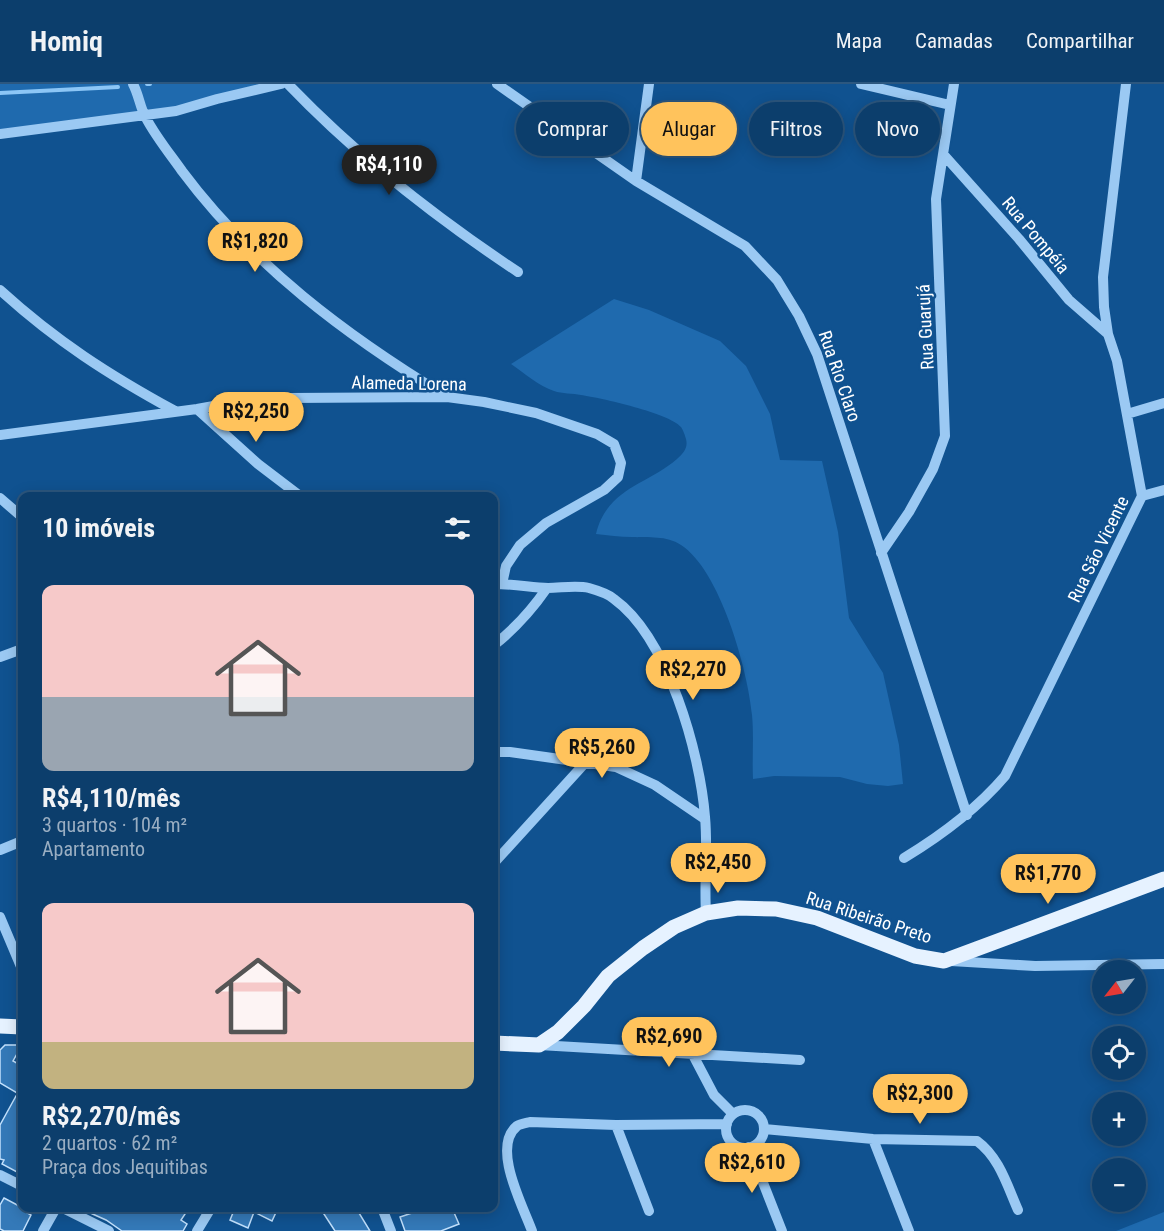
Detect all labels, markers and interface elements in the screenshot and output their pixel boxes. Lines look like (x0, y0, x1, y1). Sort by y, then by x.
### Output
text: Homiq (30, 25, 103, 58)
text: Mapa (836, 29, 882, 53)
text: Camadas (915, 29, 993, 53)
text: Compartilhar (1026, 29, 1134, 53)
chip: Comprar (516, 102, 629, 156)
chip: Alugar (641, 102, 737, 156)
chip: Filtros (749, 102, 843, 156)
chip: Novo (855, 102, 940, 156)
pin: R$4,110 (334, 145, 444, 196)
text: R$4,110 (356, 152, 422, 176)
street label: Rua Pompéia (998, 192, 1074, 278)
pin: R$1,820 (200, 222, 310, 273)
text: R$1,820 (222, 229, 288, 253)
street label: Rua Guarujá (912, 284, 938, 370)
street label: Rua Rio Claro (815, 328, 865, 424)
street label: Alameda Lorena (351, 371, 467, 395)
pin: R$2,250 (201, 392, 311, 443)
text: R$2,250 (223, 399, 289, 423)
street label: Rua São Vicente (1063, 492, 1133, 606)
icon: filters (441, 512, 474, 545)
text: 10 imóveis (42, 513, 155, 543)
icon: home (204, 624, 312, 732)
pin: R$2,270 (638, 650, 748, 701)
text: R$2,270 (660, 657, 726, 681)
pin: R$5,260 (547, 728, 657, 779)
text: R$5,260 (569, 735, 635, 759)
text: R$4,110/mês (42, 783, 181, 813)
text: 3 quartos · 104 m² (42, 813, 187, 837)
text: Apartamento (42, 837, 145, 861)
pin: R$2,450 (663, 843, 773, 894)
text: R$2,450 (685, 850, 751, 874)
pin: R$1,770 (993, 854, 1103, 905)
text: R$1,770 (1015, 861, 1081, 885)
street label: Rua Ribeirão Preto (803, 887, 935, 947)
icon: home (204, 942, 312, 1050)
north arrow (1092, 960, 1146, 1014)
map controls (1092, 960, 1146, 1212)
pin: R$2,690 (614, 1017, 724, 1068)
text: R$2,690 (636, 1024, 702, 1048)
button: locate (1092, 1026, 1146, 1080)
pin: R$2,300 (865, 1074, 975, 1125)
text: R$2,300 (887, 1081, 953, 1105)
button: + (1092, 1092, 1146, 1146)
text: R$2,270/mês (42, 1101, 181, 1131)
text: 2 quartos · 62 m² (42, 1131, 177, 1155)
pin: R$2,610 (697, 1143, 807, 1194)
text: R$2,610 (719, 1150, 785, 1174)
text: Praça dos Jequitibas (42, 1155, 208, 1179)
button: − (1092, 1158, 1146, 1212)

